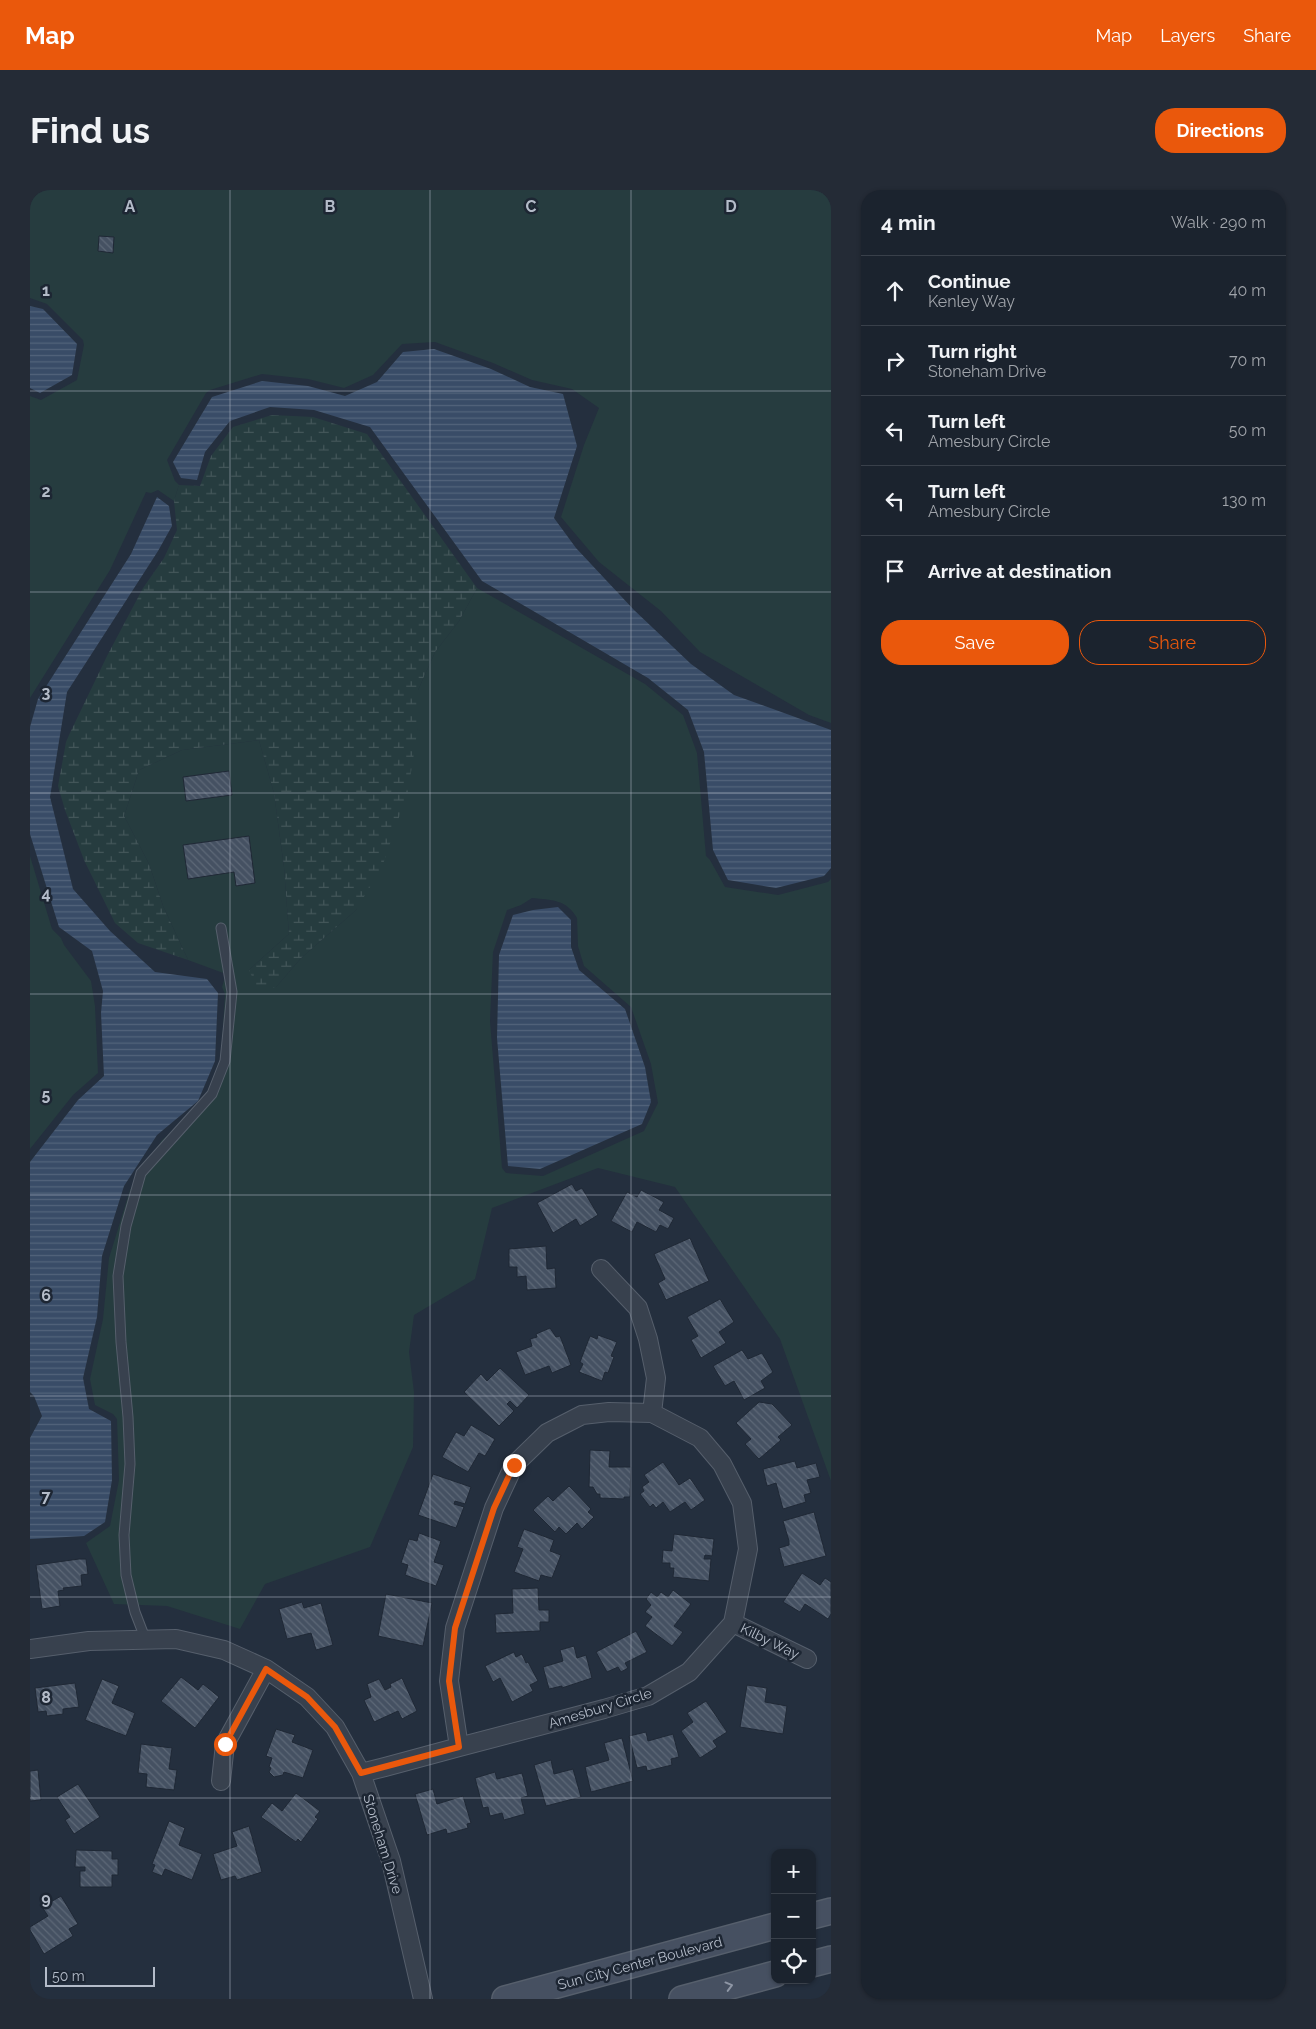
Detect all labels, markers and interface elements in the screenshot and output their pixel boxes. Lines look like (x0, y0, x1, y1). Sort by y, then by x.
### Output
text: Map (25, 21, 75, 50)
text: Map (1096, 25, 1132, 46)
text: Layers (1160, 25, 1215, 46)
text: Share (1243, 25, 1291, 46)
button: Directions (1155, 108, 1286, 153)
text: Find us (30, 110, 150, 151)
text: A (125, 197, 136, 216)
text: B (325, 197, 336, 216)
text: C (526, 197, 537, 216)
text: D (725, 197, 737, 216)
text: 4 min (881, 210, 936, 235)
text: Walk · 290 m (1171, 213, 1266, 232)
text: Continue (928, 270, 1011, 292)
icon: ahead (881, 277, 909, 305)
text: 1 (42, 281, 50, 300)
text: 40 m (1229, 281, 1266, 300)
text: Kenley Way (928, 292, 1015, 311)
text: Turn right (928, 340, 1017, 362)
icon: right (881, 347, 909, 375)
text: 70 m (1229, 351, 1266, 370)
text: Stoneham Drive (928, 362, 1046, 381)
text: Turn left (928, 410, 1005, 432)
icon: left (881, 417, 909, 445)
text: 50 m (1229, 421, 1266, 440)
text: Amesbury Circle (928, 432, 1050, 451)
text: Turn left (928, 480, 1005, 502)
text: 2 (41, 482, 51, 501)
icon: left (881, 487, 909, 515)
text: 130 m (1222, 491, 1266, 510)
text: Amesbury Circle (928, 502, 1050, 521)
icon: arrive (881, 557, 909, 585)
text: Arrive at destination (928, 560, 1112, 582)
button: Save (881, 620, 1069, 665)
button: Share (1079, 620, 1266, 665)
text: 3 (42, 683, 51, 702)
text: 4 (41, 884, 51, 903)
text: 5 (42, 1085, 51, 1104)
text: 6 (41, 1286, 51, 1305)
route end (503, 1454, 526, 1477)
text: 7 (42, 1487, 51, 1506)
street label: Kilby Way (738, 1620, 802, 1662)
street label: Amesbury Circle (546, 1685, 654, 1731)
text: 8 (41, 1688, 51, 1707)
route start (214, 1733, 237, 1756)
street label: Stoneham Drive (360, 1792, 406, 1896)
map controls (771, 1849, 816, 1984)
button: + (771, 1849, 816, 1894)
text: 9 (41, 1889, 51, 1908)
button: − (771, 1894, 816, 1939)
street label: Sun City Center Boulevard (556, 1933, 724, 1993)
button: locate (771, 1939, 816, 1984)
scale bar (45, 1964, 155, 1987)
text: 50 m (52, 1968, 85, 1984)
one-way arrow (724, 1982, 732, 1992)

